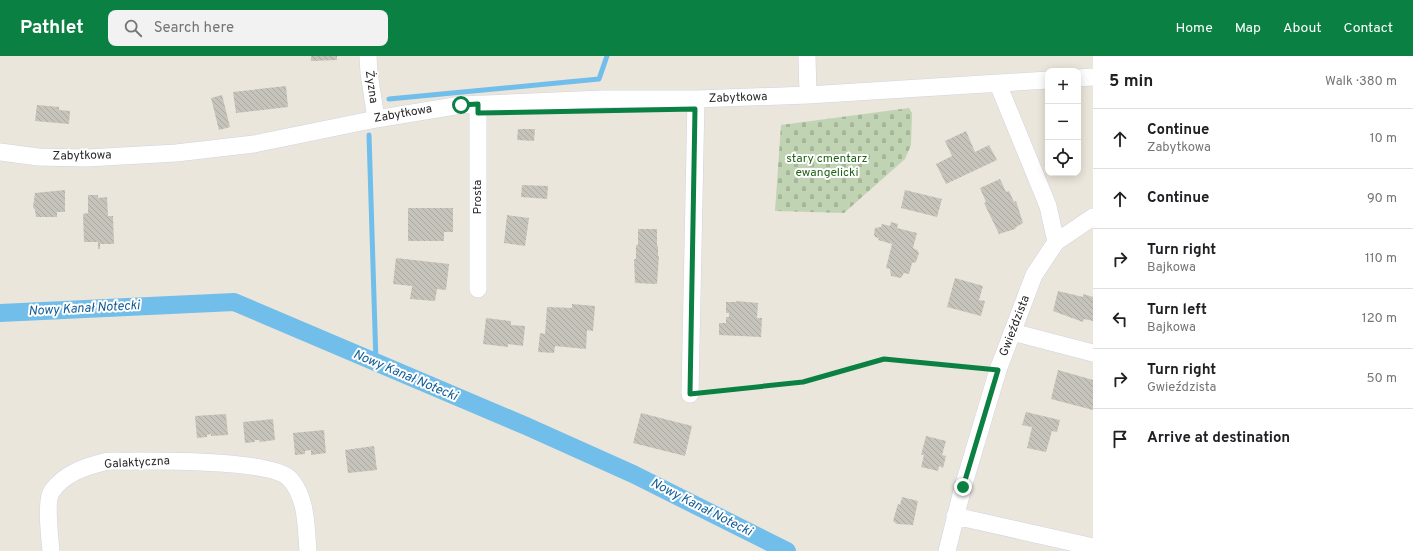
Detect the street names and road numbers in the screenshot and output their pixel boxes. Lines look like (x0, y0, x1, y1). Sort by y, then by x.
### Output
street label: Żyzna (361, 69, 381, 105)
street label: Zabytkowa (708, 89, 768, 107)
street label: Zabytkowa (373, 101, 433, 127)
street label: Zabytkowa (52, 147, 112, 165)
street label: Prosta (470, 180, 486, 214)
street label: Gwieździsta (996, 293, 1034, 359)
street label: Galaktyczna (104, 453, 170, 473)

